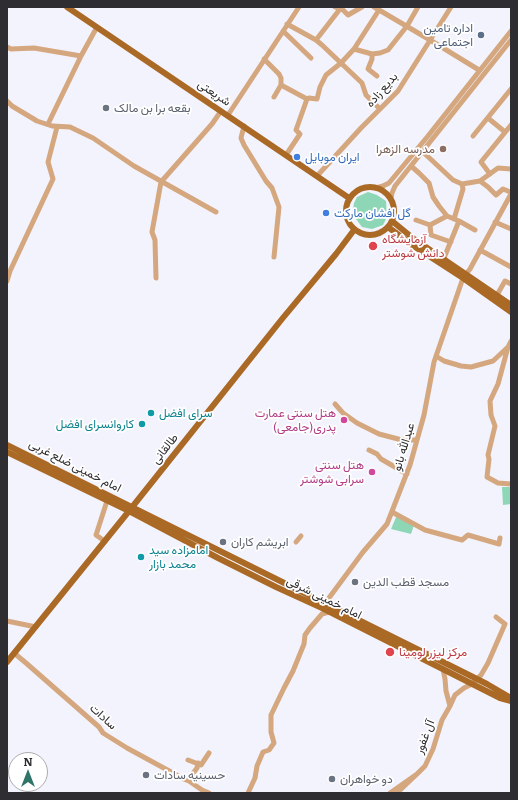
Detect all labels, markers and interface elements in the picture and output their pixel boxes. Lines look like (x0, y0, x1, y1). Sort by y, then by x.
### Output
place label: اداره تامین اجتماعی (424, 21, 473, 49)
marker: اداره تامین اجتماعی (476, 30, 486, 40)
street label: بدیع زاده (363, 70, 401, 110)
street label: شریعتی (195, 77, 233, 109)
place label: بقعه برا بن مالک (114, 101, 190, 115)
marker: بقعه برا بن مالک (101, 103, 111, 113)
place label: مدرسه الزهرا (376, 142, 435, 156)
marker: مدرسه الزهرا (438, 144, 448, 154)
place label: ایران موبایل (305, 150, 360, 164)
marker: ایران موبایل (292, 152, 302, 162)
place label: گل افشان مارکت (334, 206, 411, 220)
marker: گل افشان مارکت (321, 208, 331, 218)
place label: آزمایشگاه دانش شوشتر (382, 232, 444, 260)
marker: آزمایشگاه دانش شوشتر (367, 240, 379, 252)
place label: سرای افضل (159, 406, 213, 420)
place label: هتل سنتی عمارت پدری(جامعی) (255, 406, 336, 434)
marker: سرای افضل (146, 408, 156, 418)
marker: هتل سنتی عمارت پدری(جامعی) (339, 415, 349, 425)
place label: کاروانسرای افضل (56, 417, 134, 431)
marker: کاروانسرای افضل (137, 419, 147, 429)
street label: عبدالله بانو (390, 421, 418, 473)
street label: طالقانی (149, 431, 181, 467)
street label: امام خمینی ضلع غربی (26, 436, 124, 496)
place label: هتل سنتی سرابی شوشتر (300, 458, 364, 486)
marker: هتل سنتی سرابی شوشتر (367, 467, 377, 477)
place label: ابریشم کاران (231, 535, 288, 549)
marker: ابریشم کاران (218, 537, 228, 547)
place label: امامزاده سید محمد بازار (149, 543, 208, 571)
marker: امامزاده سید محمد بازار (136, 552, 146, 562)
street label: امام خمینی شرقی (284, 574, 364, 622)
place label: مسجد قطب الدین (363, 575, 449, 589)
marker: مسجد قطب الدین (350, 577, 360, 587)
place label: مرکز لیزر لومینا (399, 645, 467, 659)
marker: مرکز لیزر لومینا (384, 646, 396, 658)
street label: سادات (86, 701, 120, 733)
street label: آل غفور (412, 718, 438, 756)
north arrow (8, 752, 48, 792)
text: N (23, 753, 33, 769)
place label: حسینیه سادات (154, 768, 225, 782)
marker: حسینیه سادات (141, 770, 151, 780)
place label: دو خواهران (340, 772, 393, 786)
marker: دو خواهران (327, 774, 337, 784)

